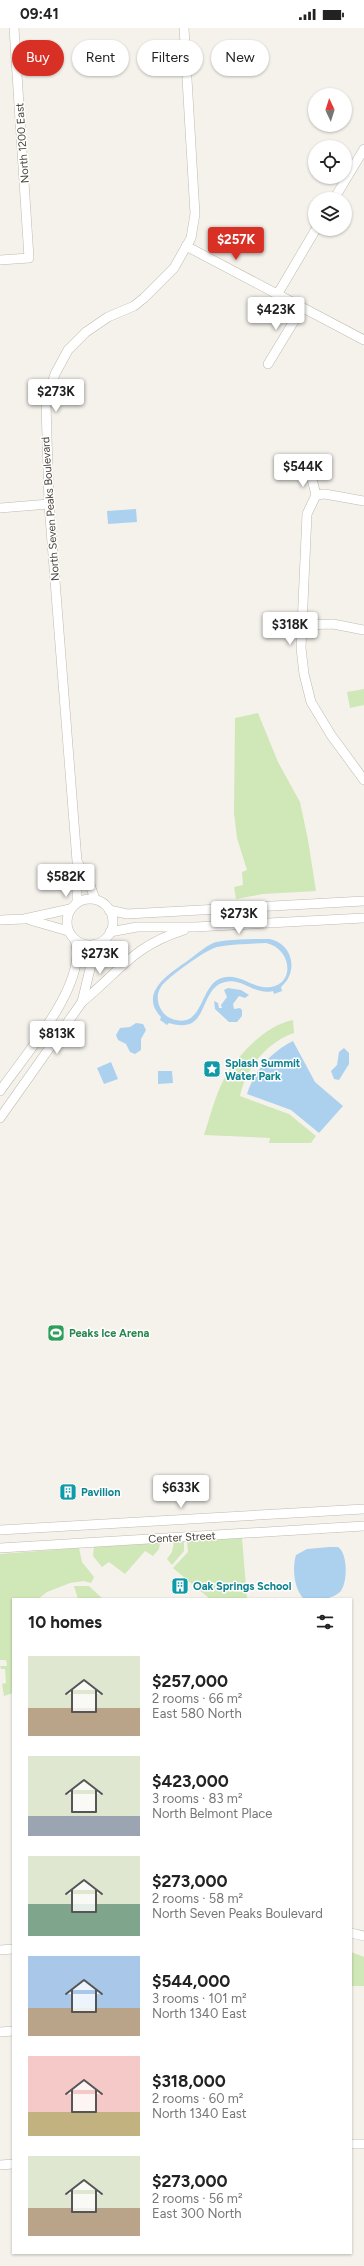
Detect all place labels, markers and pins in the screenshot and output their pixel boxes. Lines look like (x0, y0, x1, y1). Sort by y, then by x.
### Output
pin: $257K (208, 227, 264, 261)
pin: $423K (248, 297, 304, 331)
pin: $273K (28, 379, 84, 413)
pin: $544K (275, 454, 331, 488)
pin: $318K (262, 612, 318, 646)
pin: $582K (38, 864, 94, 898)
pin: $273K (211, 901, 267, 935)
pin: $273K (72, 941, 128, 975)
pin: $813K (29, 1021, 85, 1055)
place label: Splash Summit Water Park (225, 1057, 301, 1083)
place icon: Splash Summit Water Park (202, 1059, 222, 1079)
sports icon: Peaks Ice Arena (46, 1323, 66, 1343)
place label: Peaks Ice Arena (69, 1327, 149, 1340)
pin: $633K (153, 1475, 209, 1509)
building icon: Pavilion (58, 1482, 78, 1502)
place label: Pavilion (81, 1486, 120, 1499)
building icon: Oak Springs School (170, 1576, 190, 1596)
place label: Oak Springs School (193, 1580, 292, 1593)

